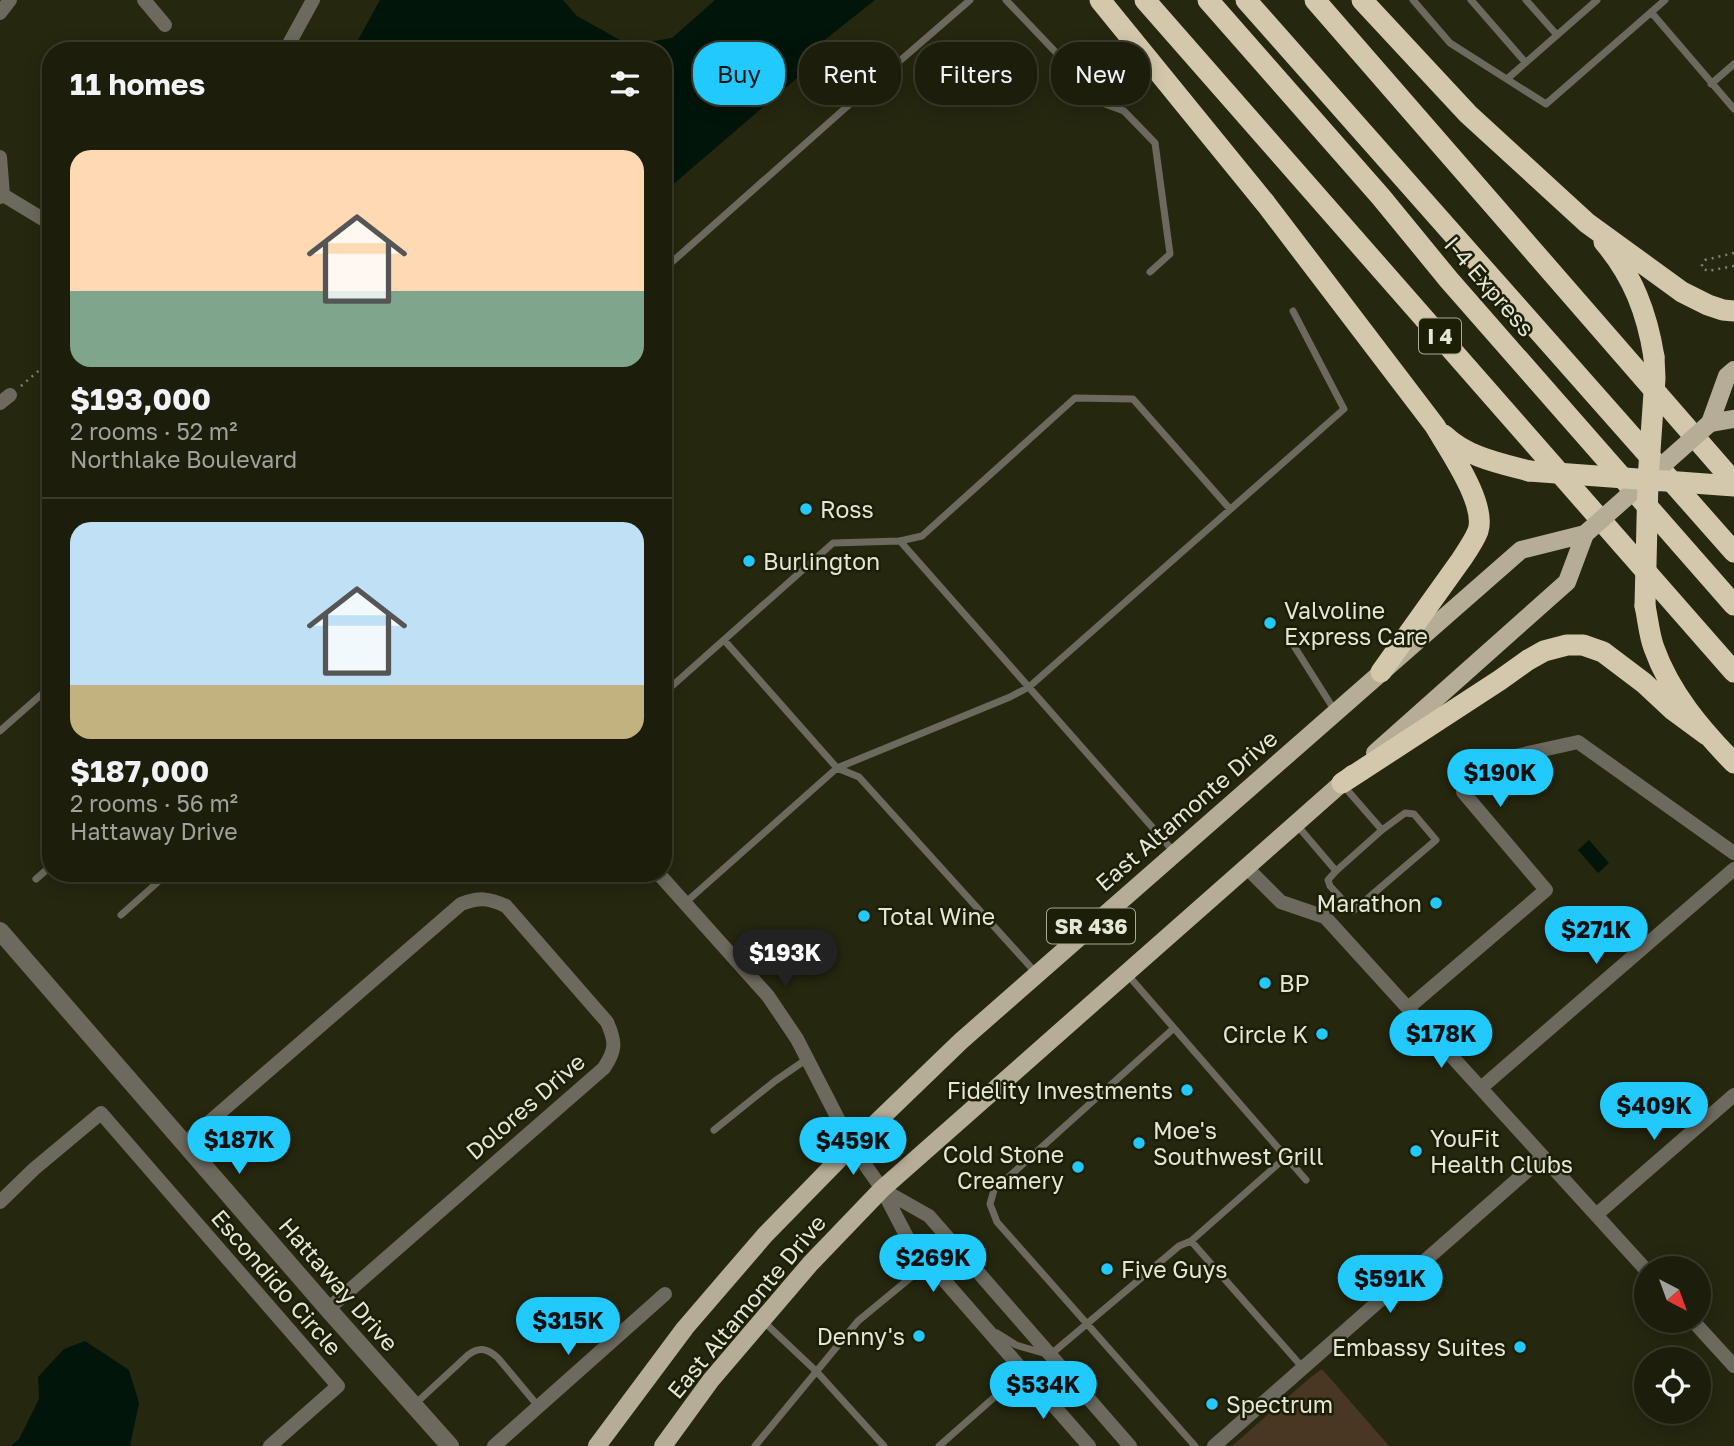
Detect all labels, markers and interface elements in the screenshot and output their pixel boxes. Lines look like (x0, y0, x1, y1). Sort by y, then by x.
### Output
chip: Buy (693, 42, 785, 105)
chip: Rent (799, 42, 901, 105)
chip: Filters (915, 42, 1037, 105)
chip: New (1051, 42, 1150, 105)
icon: filters (606, 65, 644, 103)
text: 11 homes (70, 66, 205, 102)
icon: home (294, 196, 420, 322)
street label: I-4 Express (1439, 230, 1541, 342)
road number: I 4 (1419, 318, 1461, 354)
text: $193,000 (70, 381, 211, 417)
text: 2 rooms · 52 m² (70, 417, 237, 445)
text: Northlake Boulevard (70, 445, 297, 473)
place label: Ross (820, 495, 874, 523)
marker: Ross (798, 501, 814, 517)
place label: Burlington (763, 547, 880, 575)
marker: Burlington (741, 553, 757, 569)
icon: home (294, 568, 420, 694)
place label: Valvoline Express Care (1284, 596, 1428, 650)
marker: Valvoline Express Care (1262, 615, 1278, 631)
street label: East Altamonte Drive (1090, 724, 1282, 896)
pin: $190K (1451, 750, 1549, 809)
text: $187,000 (70, 753, 209, 789)
text: $190K (1463, 758, 1537, 786)
text: 2 rooms · 56 m² (70, 789, 238, 817)
text: Hattaway Drive (70, 817, 238, 845)
place label: Marathon (1316, 889, 1422, 917)
marker: Marathon (1428, 895, 1444, 911)
place label: Total Wine (878, 902, 995, 930)
pin: $271K (1547, 906, 1645, 966)
marker: Total Wine (856, 908, 872, 924)
road number: SR 436 (1047, 908, 1135, 944)
text: $271K (1561, 915, 1631, 943)
pin: $193K (736, 930, 834, 989)
text: $193K (749, 938, 821, 966)
place label: BP (1279, 969, 1309, 997)
marker: BP (1257, 975, 1273, 991)
pin: $178K (1392, 1010, 1490, 1070)
text: $178K (1405, 1019, 1477, 1047)
place label: Circle K (1223, 1020, 1308, 1048)
marker: Circle K (1314, 1026, 1330, 1042)
street label: Dolores Drive (460, 1047, 590, 1165)
place label: Fidelity Investments (947, 1076, 1173, 1104)
marker: Fidelity Investments (1179, 1082, 1195, 1098)
pin: $409K (1605, 1082, 1703, 1142)
text: $409K (1616, 1091, 1692, 1119)
pin: $187K (190, 1116, 288, 1176)
place label: Moe's Southwest Grill (1153, 1116, 1324, 1170)
pin: $459K (804, 1118, 902, 1177)
place label: YouFit Health Clubs (1430, 1124, 1573, 1178)
text: $187K (203, 1125, 275, 1153)
text: $459K (815, 1126, 891, 1154)
marker: Moe's Southwest Grill (1131, 1135, 1147, 1151)
place label: Cold Stone Creamery (943, 1140, 1064, 1194)
marker: YouFit Health Clubs (1408, 1143, 1424, 1159)
marker: Cold Stone Creamery (1070, 1159, 1086, 1175)
street label: Escondido Circle (206, 1203, 348, 1361)
street label: East Altamonte Drive (661, 1208, 831, 1404)
street label: Hattaway Drive (273, 1212, 405, 1356)
pin: $269K (884, 1234, 982, 1294)
text: $269K (895, 1243, 971, 1271)
place label: Five Guys (1121, 1255, 1228, 1283)
pin: $591K (1341, 1256, 1439, 1315)
north arrow (1634, 1256, 1712, 1334)
map controls (1634, 1256, 1711, 1424)
marker: Five Guys (1099, 1261, 1115, 1277)
text: $591K (1354, 1264, 1426, 1292)
pin: $315K (519, 1298, 617, 1357)
text: $315K (532, 1306, 604, 1334)
place label: Denny's (817, 1322, 905, 1350)
marker: Denny's (911, 1328, 927, 1344)
place label: Embassy Suites (1332, 1333, 1506, 1361)
marker: Embassy Suites (1512, 1339, 1528, 1355)
button: locate (1634, 1347, 1711, 1424)
pin: $534K (994, 1362, 1092, 1421)
text: $534K (1006, 1370, 1080, 1398)
place label: Spectrum (1226, 1390, 1333, 1418)
marker: Spectrum (1204, 1396, 1220, 1412)

